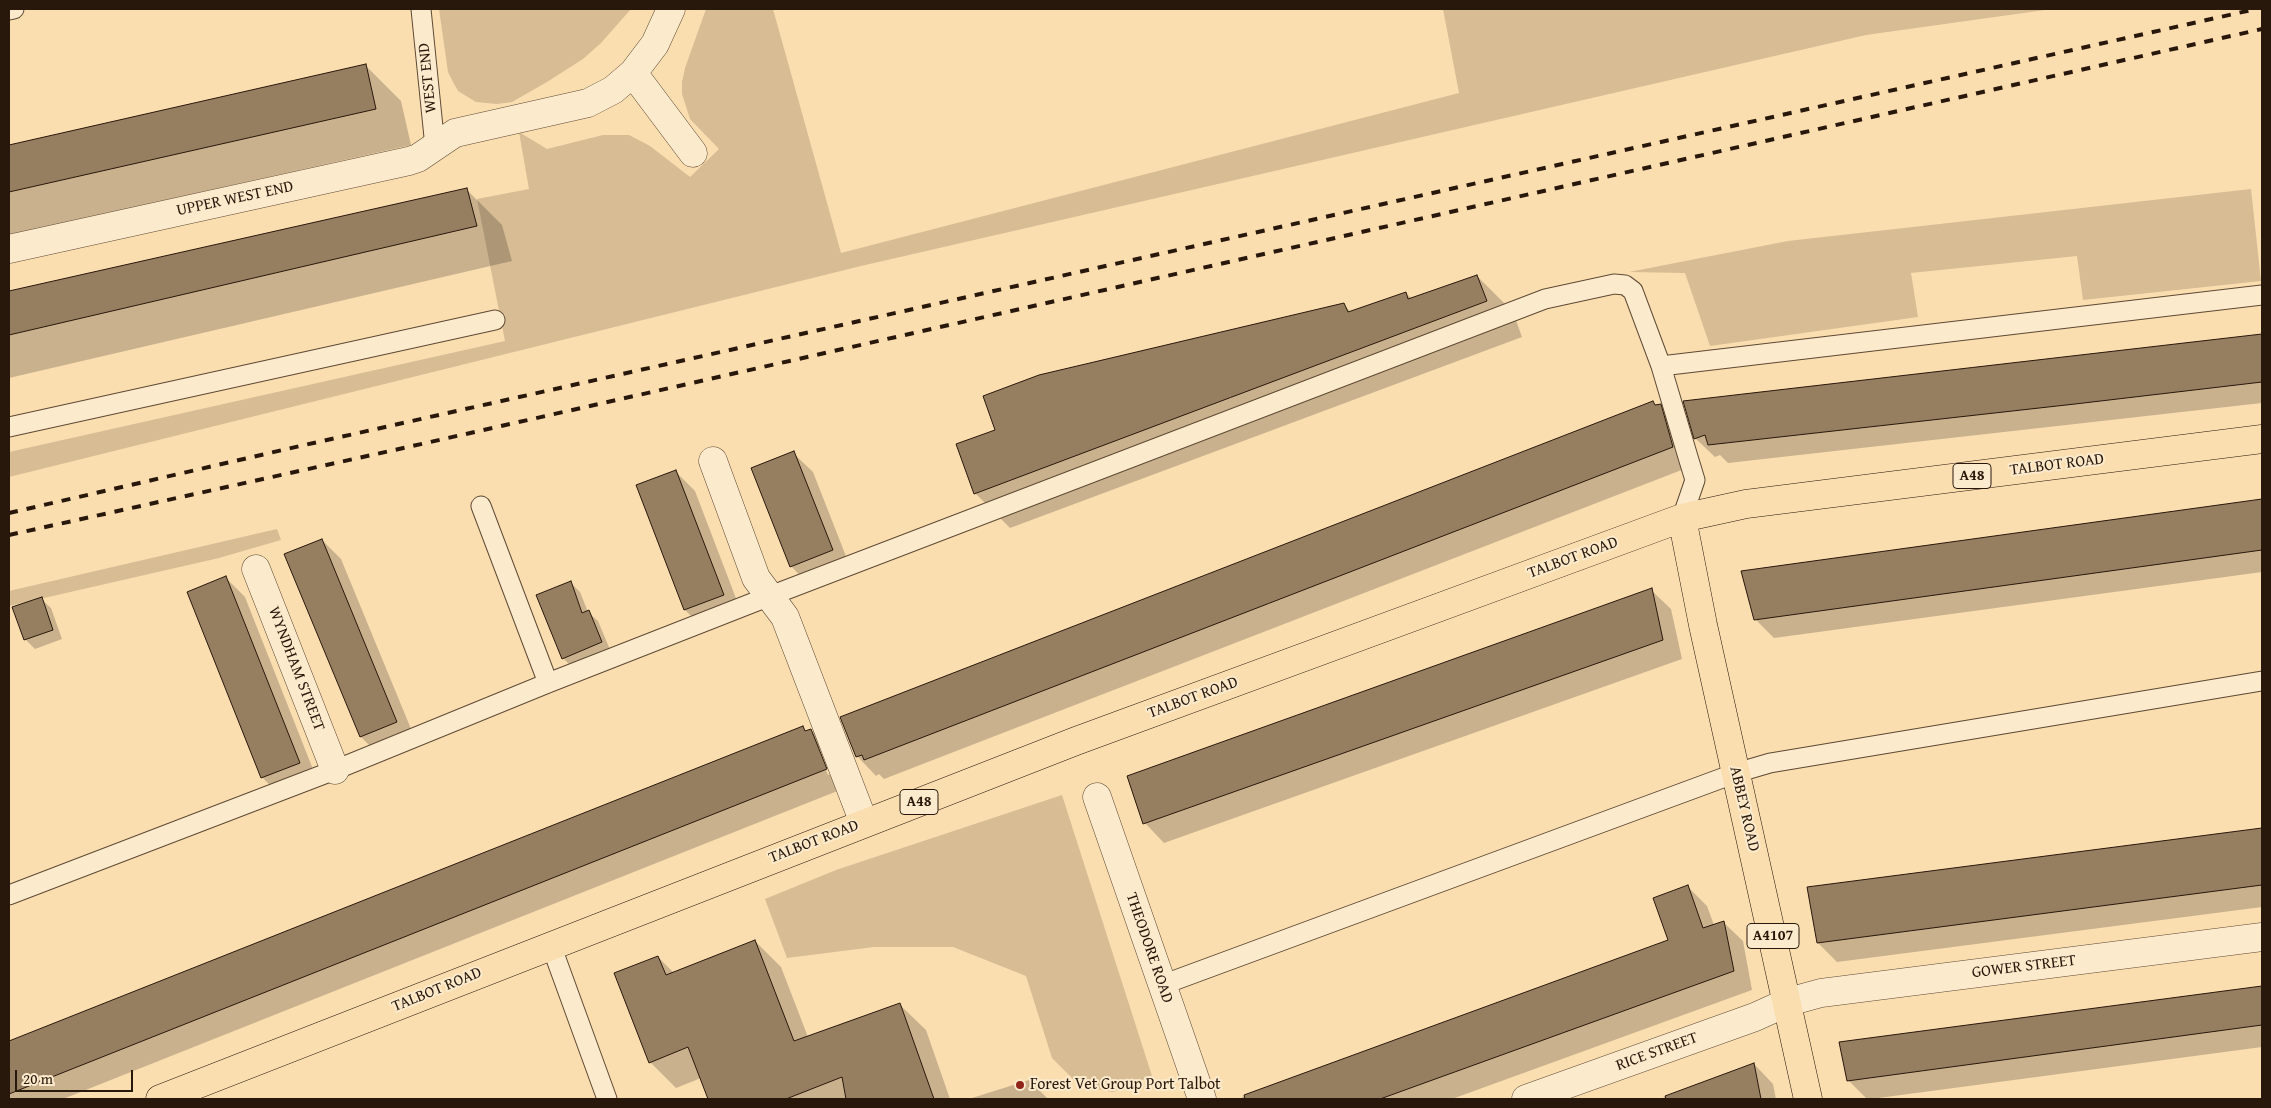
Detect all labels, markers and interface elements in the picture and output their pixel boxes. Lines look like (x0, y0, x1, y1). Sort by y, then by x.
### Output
street label: WEST END (415, 42, 441, 114)
street label: UPPER WEST END (175, 177, 295, 221)
street label: TALBOT ROAD (2009, 450, 2105, 480)
road number: A48 (1953, 464, 1991, 488)
street label: TALBOT ROAD (1525, 533, 1621, 583)
street label: WYNDHAM STREET (263, 604, 329, 734)
street label: TALBOT ROAD (1145, 673, 1241, 723)
street label: ABBEY ROAD (1725, 764, 1763, 854)
road number: A48 (900, 790, 938, 814)
street label: TALBOT ROAD (766, 816, 862, 868)
street label: THEODORE ROAD (1121, 890, 1177, 1006)
road number: A4107 (1747, 924, 1799, 948)
street label: GOWER STREET (1971, 951, 2077, 983)
street label: TALBOT ROAD (390, 963, 484, 1017)
street label: RICE STREET (1614, 1028, 1700, 1076)
scale bar (18, 1060, 135, 1092)
text: 20 m (23, 1068, 53, 1089)
place label: Forest Vet Group Port Talbot (1030, 1075, 1221, 1095)
marker: Forest Vet Group Port Talbot (1014, 1079, 1026, 1091)

